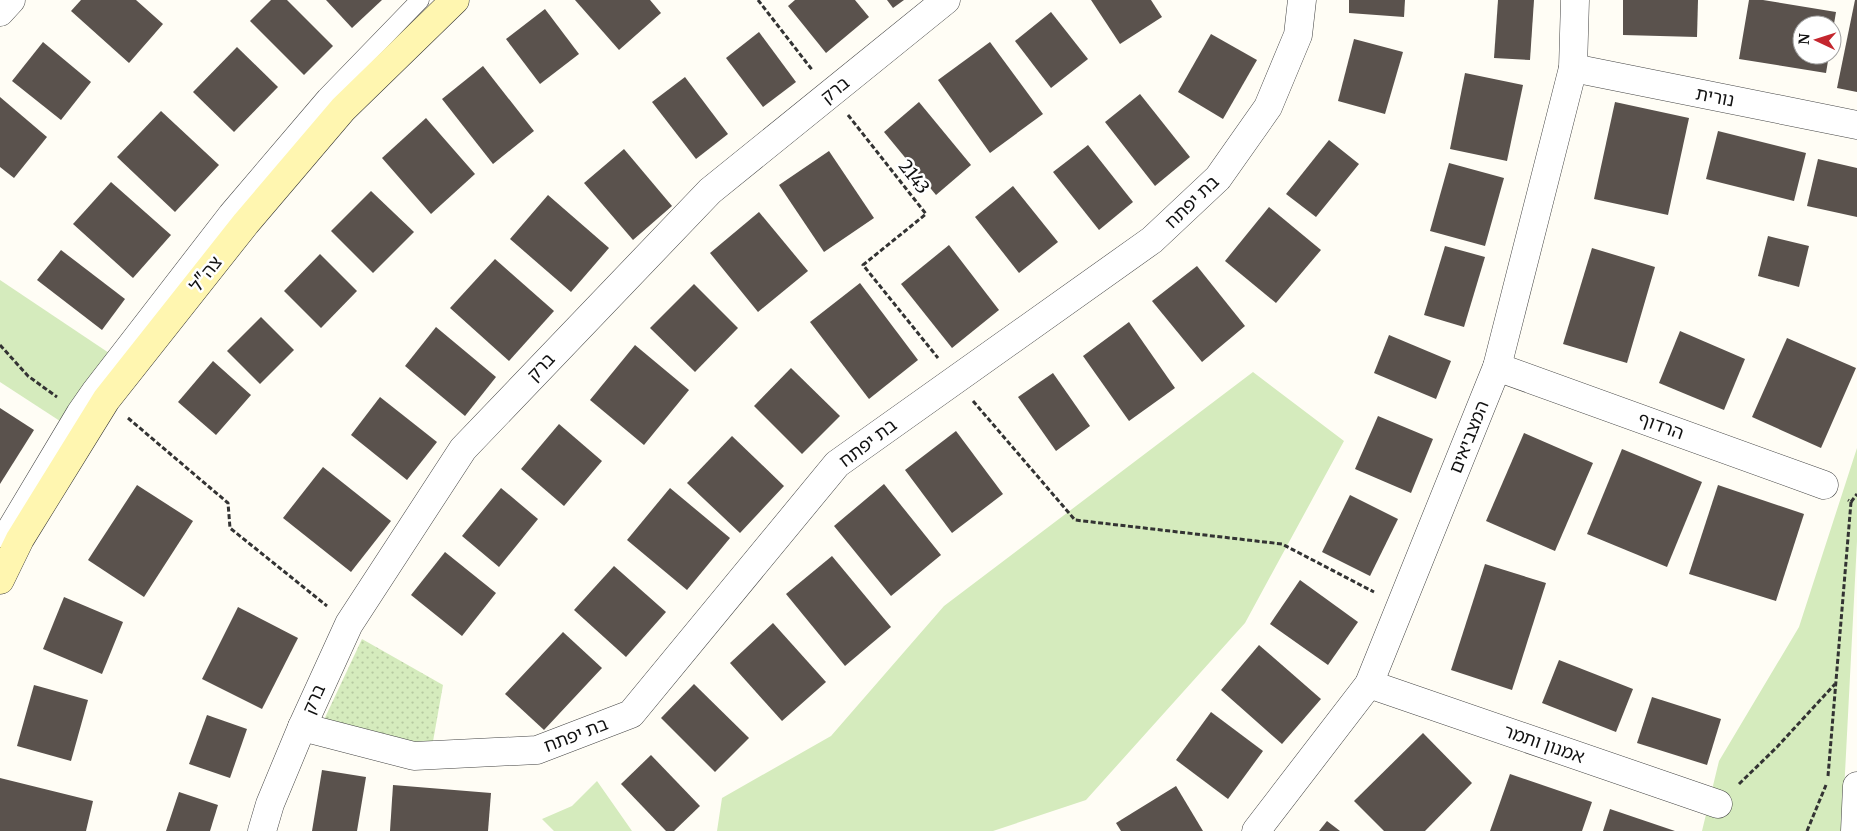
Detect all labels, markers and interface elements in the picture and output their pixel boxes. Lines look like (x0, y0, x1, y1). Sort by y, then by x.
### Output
north arrow (1792, 15, 1842, 65)
text: N (1795, 33, 1813, 45)
street label: ברק (816, 71, 854, 108)
street label: נורית (1694, 82, 1736, 111)
street label: 2143 (894, 155, 935, 198)
street label: בת יפתח (1160, 170, 1224, 233)
street label: צה"ל (184, 251, 227, 296)
street label: ברק (522, 348, 560, 386)
street label: המצביאים (1444, 397, 1494, 477)
street label: הרדוף (1635, 407, 1687, 444)
street label: בת יפתח (834, 413, 901, 472)
street label: ברק (297, 680, 330, 717)
street label: בת יפתח (540, 712, 611, 757)
street label: אמנון ותמר (1501, 719, 1588, 768)

